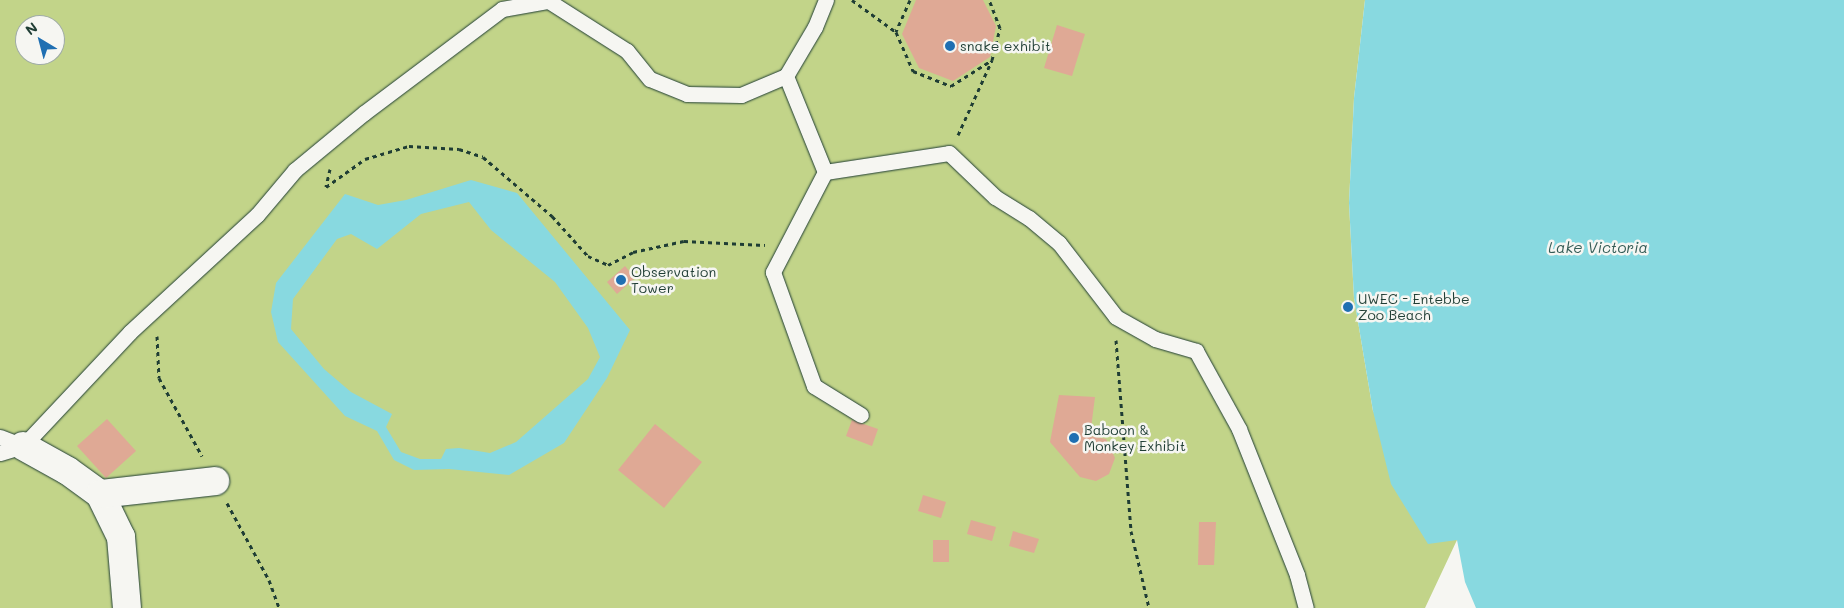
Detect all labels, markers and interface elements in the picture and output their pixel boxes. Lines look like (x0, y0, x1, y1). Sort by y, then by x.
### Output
north arrow (15, 15, 65, 65)
text: N (21, 18, 41, 39)
place label: snake exhibit (960, 38, 1051, 54)
marker: snake exhibit (944, 40, 956, 52)
water label: Lake Victoria (1548, 239, 1648, 257)
place label: Observation Tower (631, 264, 716, 296)
marker: Observation Tower (615, 274, 627, 286)
place label: UWEC - Entebbe Zoo Beach (1358, 291, 1470, 324)
marker: UWEC - Entebbe Zoo Beach (1342, 301, 1354, 313)
place label: Baboon & Monkey Exhibit (1084, 422, 1186, 454)
marker: Baboon & Monkey Exhibit (1068, 432, 1080, 444)

